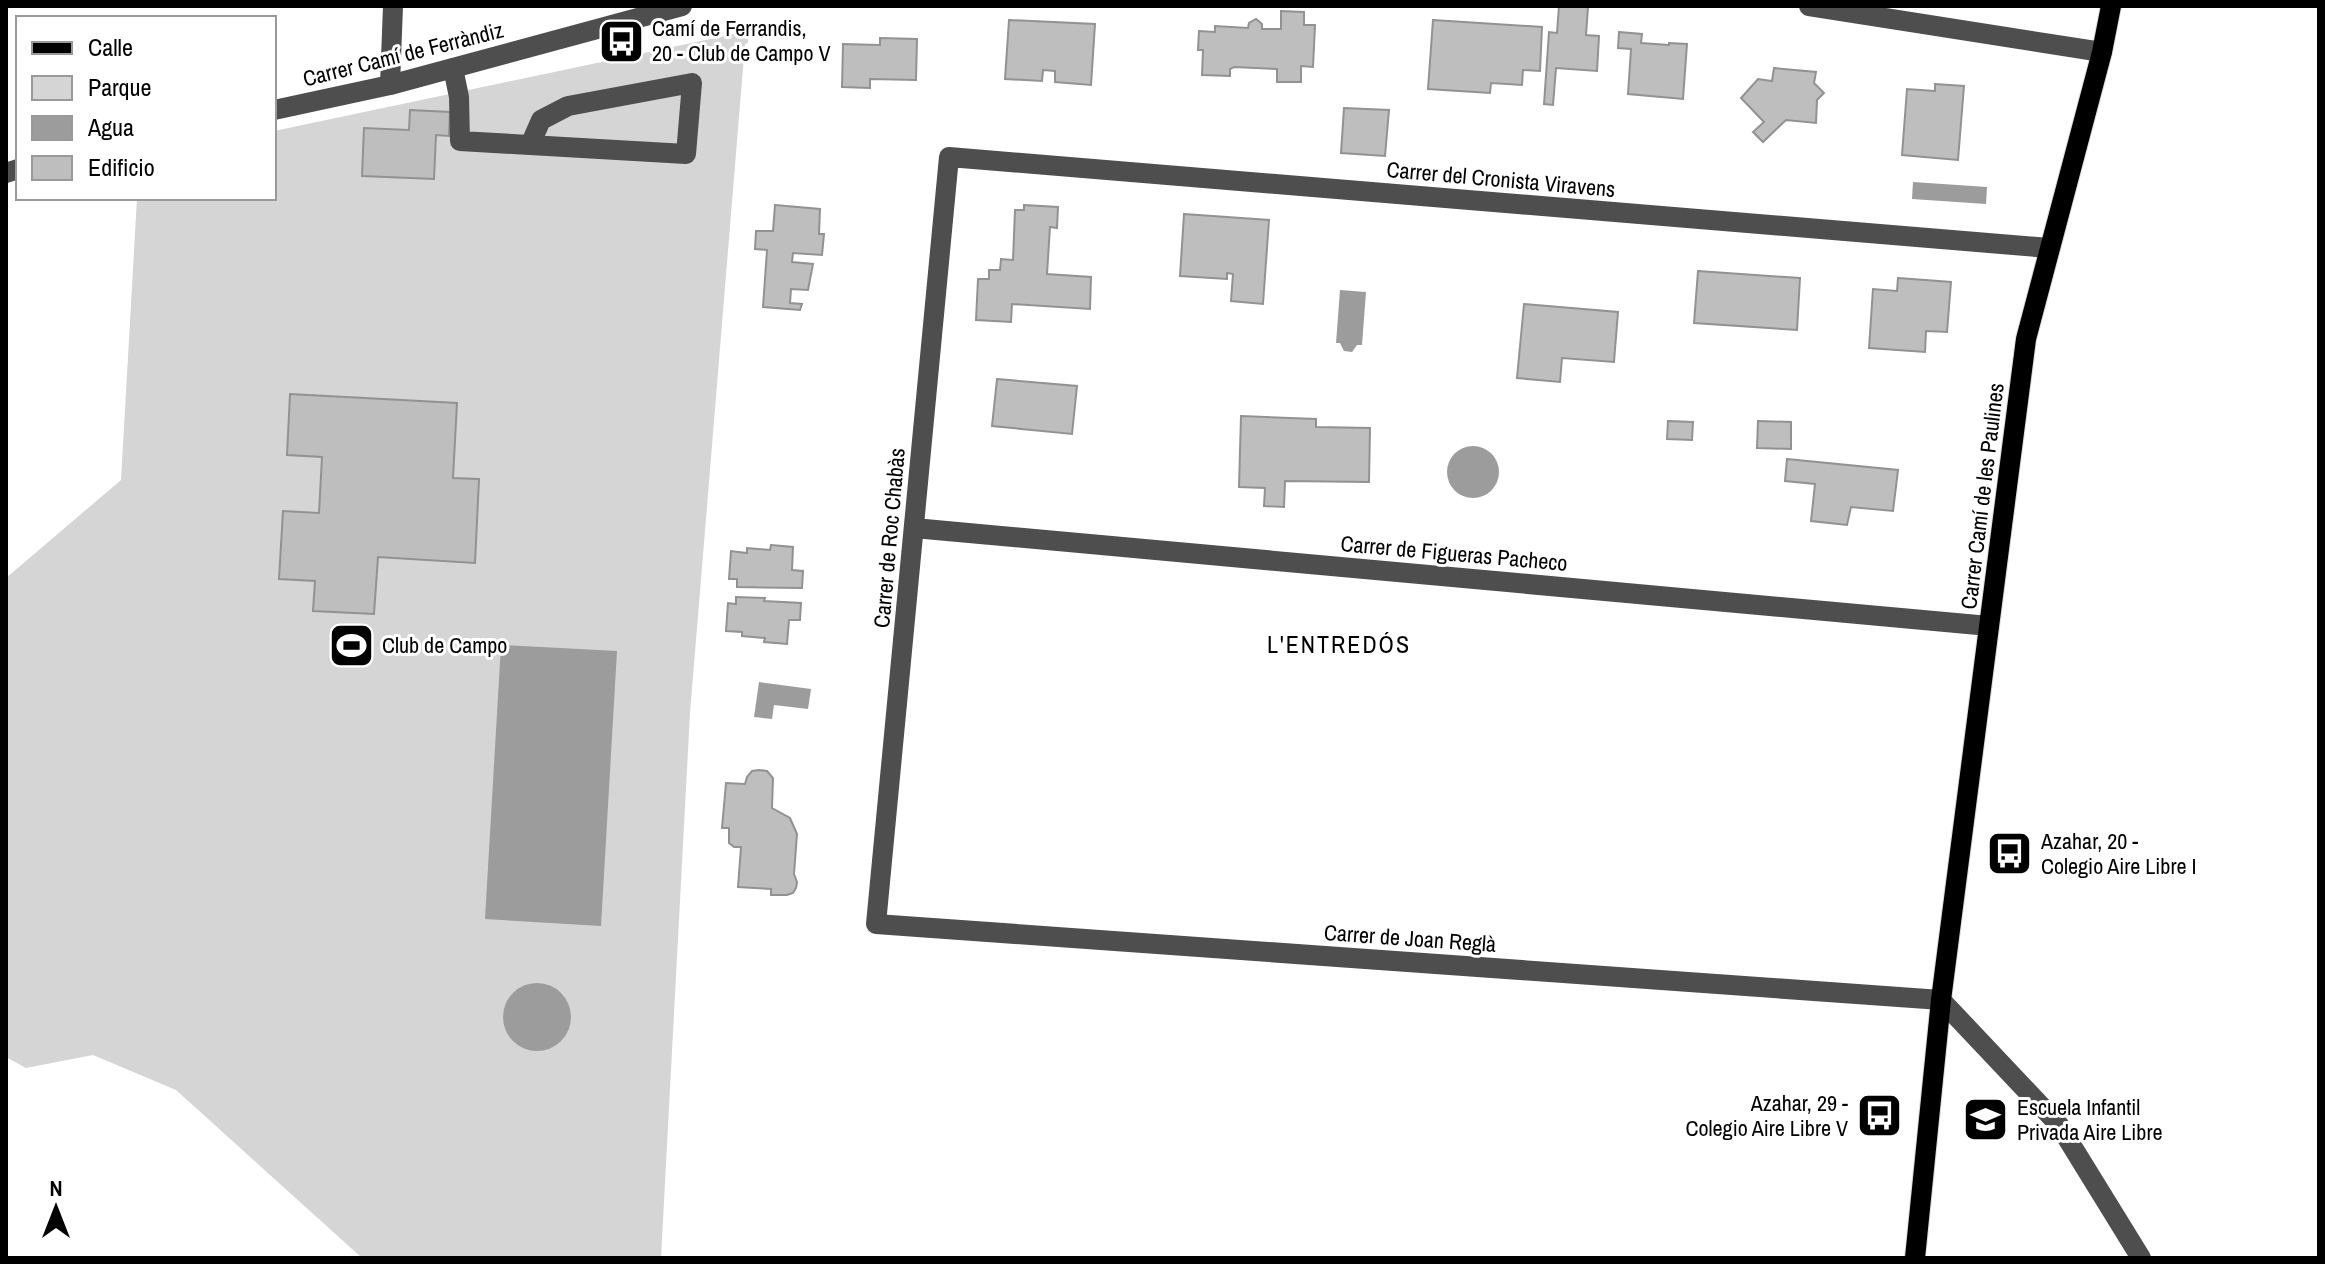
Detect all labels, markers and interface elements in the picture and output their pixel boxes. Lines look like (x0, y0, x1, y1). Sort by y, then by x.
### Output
place label: Camí de Ferrandis, 20 - Club de Campo V (652, 13, 831, 68)
street label: Carrer Camí de Ferràndiz (300, 15, 506, 93)
legend (16, 16, 276, 200)
bus stop icon: Camí de Ferrandis, 20 - Club de Campo V (597, 17, 645, 65)
text: Calle (88, 31, 133, 63)
text: Parque (88, 71, 151, 103)
text: Agua (87, 111, 134, 143)
text: Edificio (88, 151, 155, 183)
street label: Carrer del Cronista Viravens (1385, 154, 1617, 204)
street label: Carrer Camí de les Paulines (1953, 381, 2011, 611)
street label: Carrer de Roc Chabàs (866, 447, 912, 629)
street label: Carrer de Figueras Pacheco (1339, 528, 1569, 578)
sports icon: Club de Campo (327, 621, 375, 669)
district label: L'ENTREDÓS (1267, 628, 1411, 660)
place label: Club de Campo (382, 630, 507, 660)
place label: Azahar, 20 - Colegio Aire Libre I (2040, 826, 2196, 881)
bus stop icon: Azahar, 20 - Colegio Aire Libre I (1986, 830, 2034, 878)
street label: Carrer de Joan Reglà (1323, 917, 1497, 959)
place label: Azahar, 29 - Colegio Aire Libre V (1686, 1088, 1848, 1143)
bus stop icon: Azahar, 29 - Colegio Aire Libre V (1855, 1092, 1903, 1140)
place label: Escuela Infantil Privada Aire Libre (2017, 1092, 2162, 1147)
school or university icon: Escuela Infantil Privada Aire Libre (1962, 1096, 2010, 1144)
north arrow (16, 1168, 96, 1248)
text: N (49, 1173, 63, 1203)

